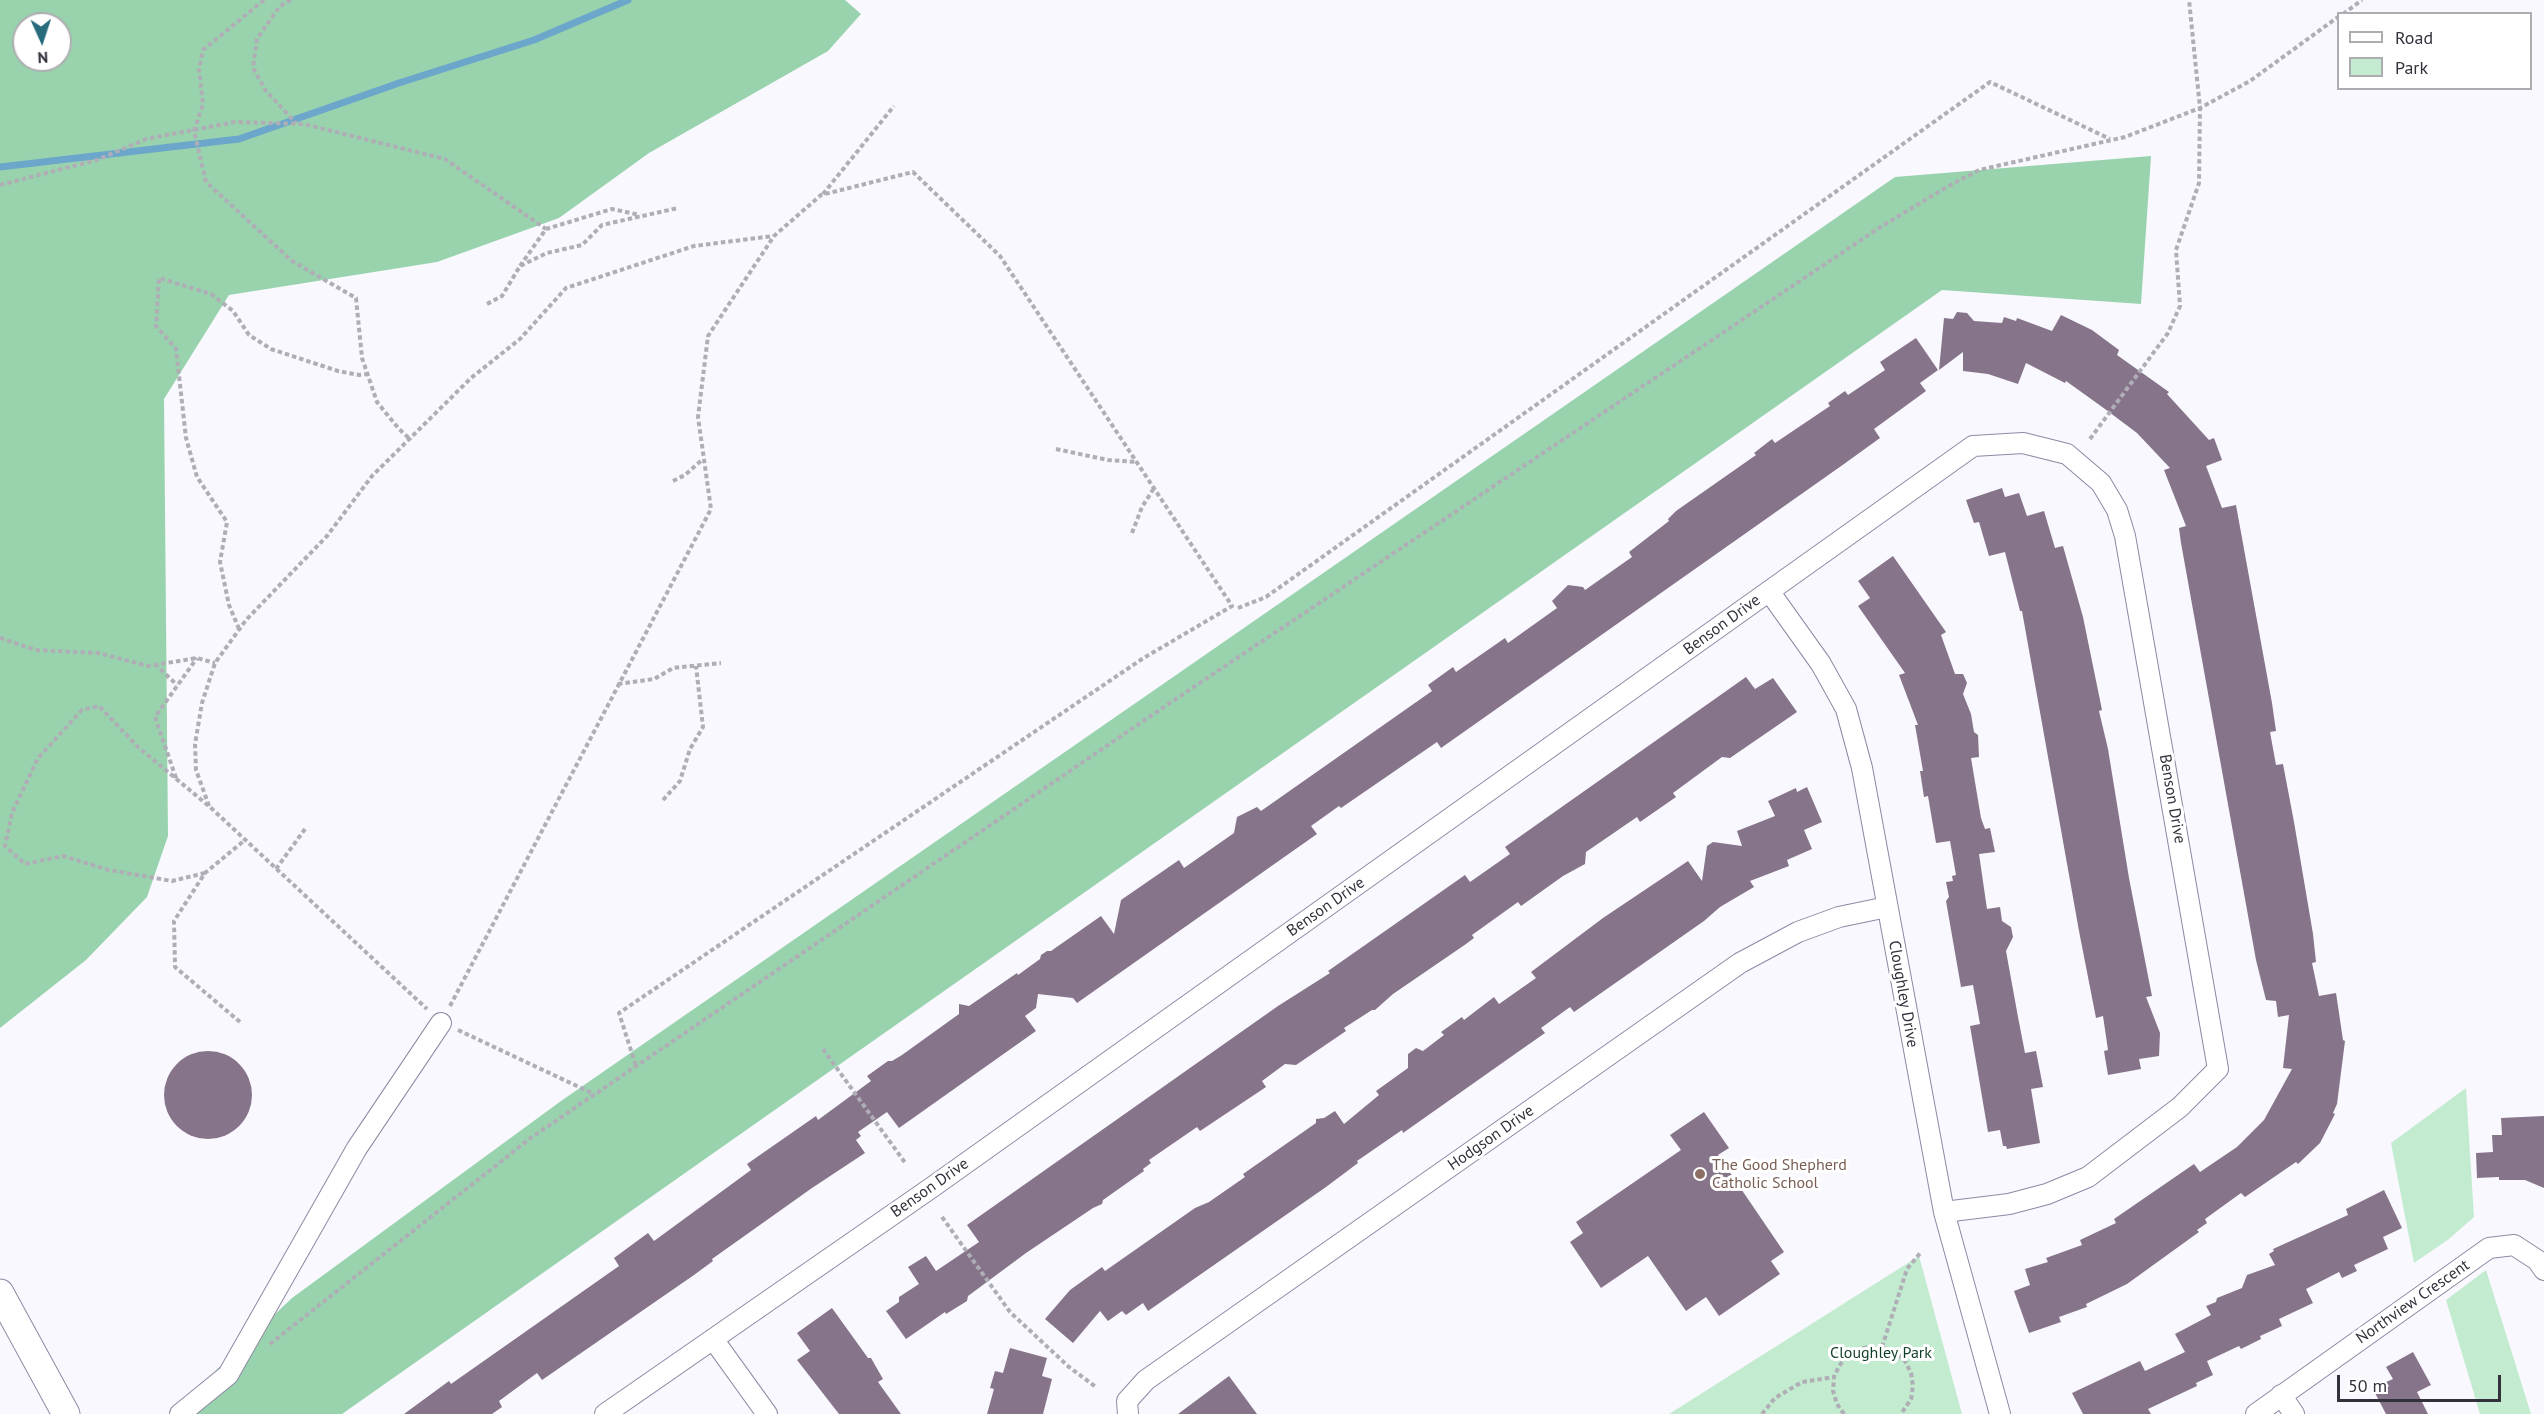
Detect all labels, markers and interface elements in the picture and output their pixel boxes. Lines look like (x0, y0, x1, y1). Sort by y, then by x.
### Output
north arrow (12, 12, 72, 72)
legend (2337, 12, 2532, 90)
text: Road (2395, 26, 2433, 49)
text: N (37, 48, 49, 68)
text: Park (2395, 56, 2428, 79)
street label: Benson Drive (1680, 591, 1764, 659)
street label: Benson Drive (2155, 753, 2189, 845)
street label: Benson Drive (1283, 873, 1369, 941)
street label: Cloughley Drive (1884, 939, 1922, 1049)
street label: Hodgson Drive (1444, 1101, 1538, 1175)
street label: Benson Drive (887, 1154, 973, 1222)
place label: The Good Shepherd Catholic School (1712, 1155, 1847, 1193)
marker: The Good Shepherd Catholic School (1693, 1167, 1707, 1181)
street label: Northview Crescent (2353, 1256, 2473, 1348)
park label: Cloughley Park (1830, 1343, 1932, 1363)
scale bar (2340, 1363, 2504, 1401)
text: 50 m (2348, 1374, 2387, 1397)

